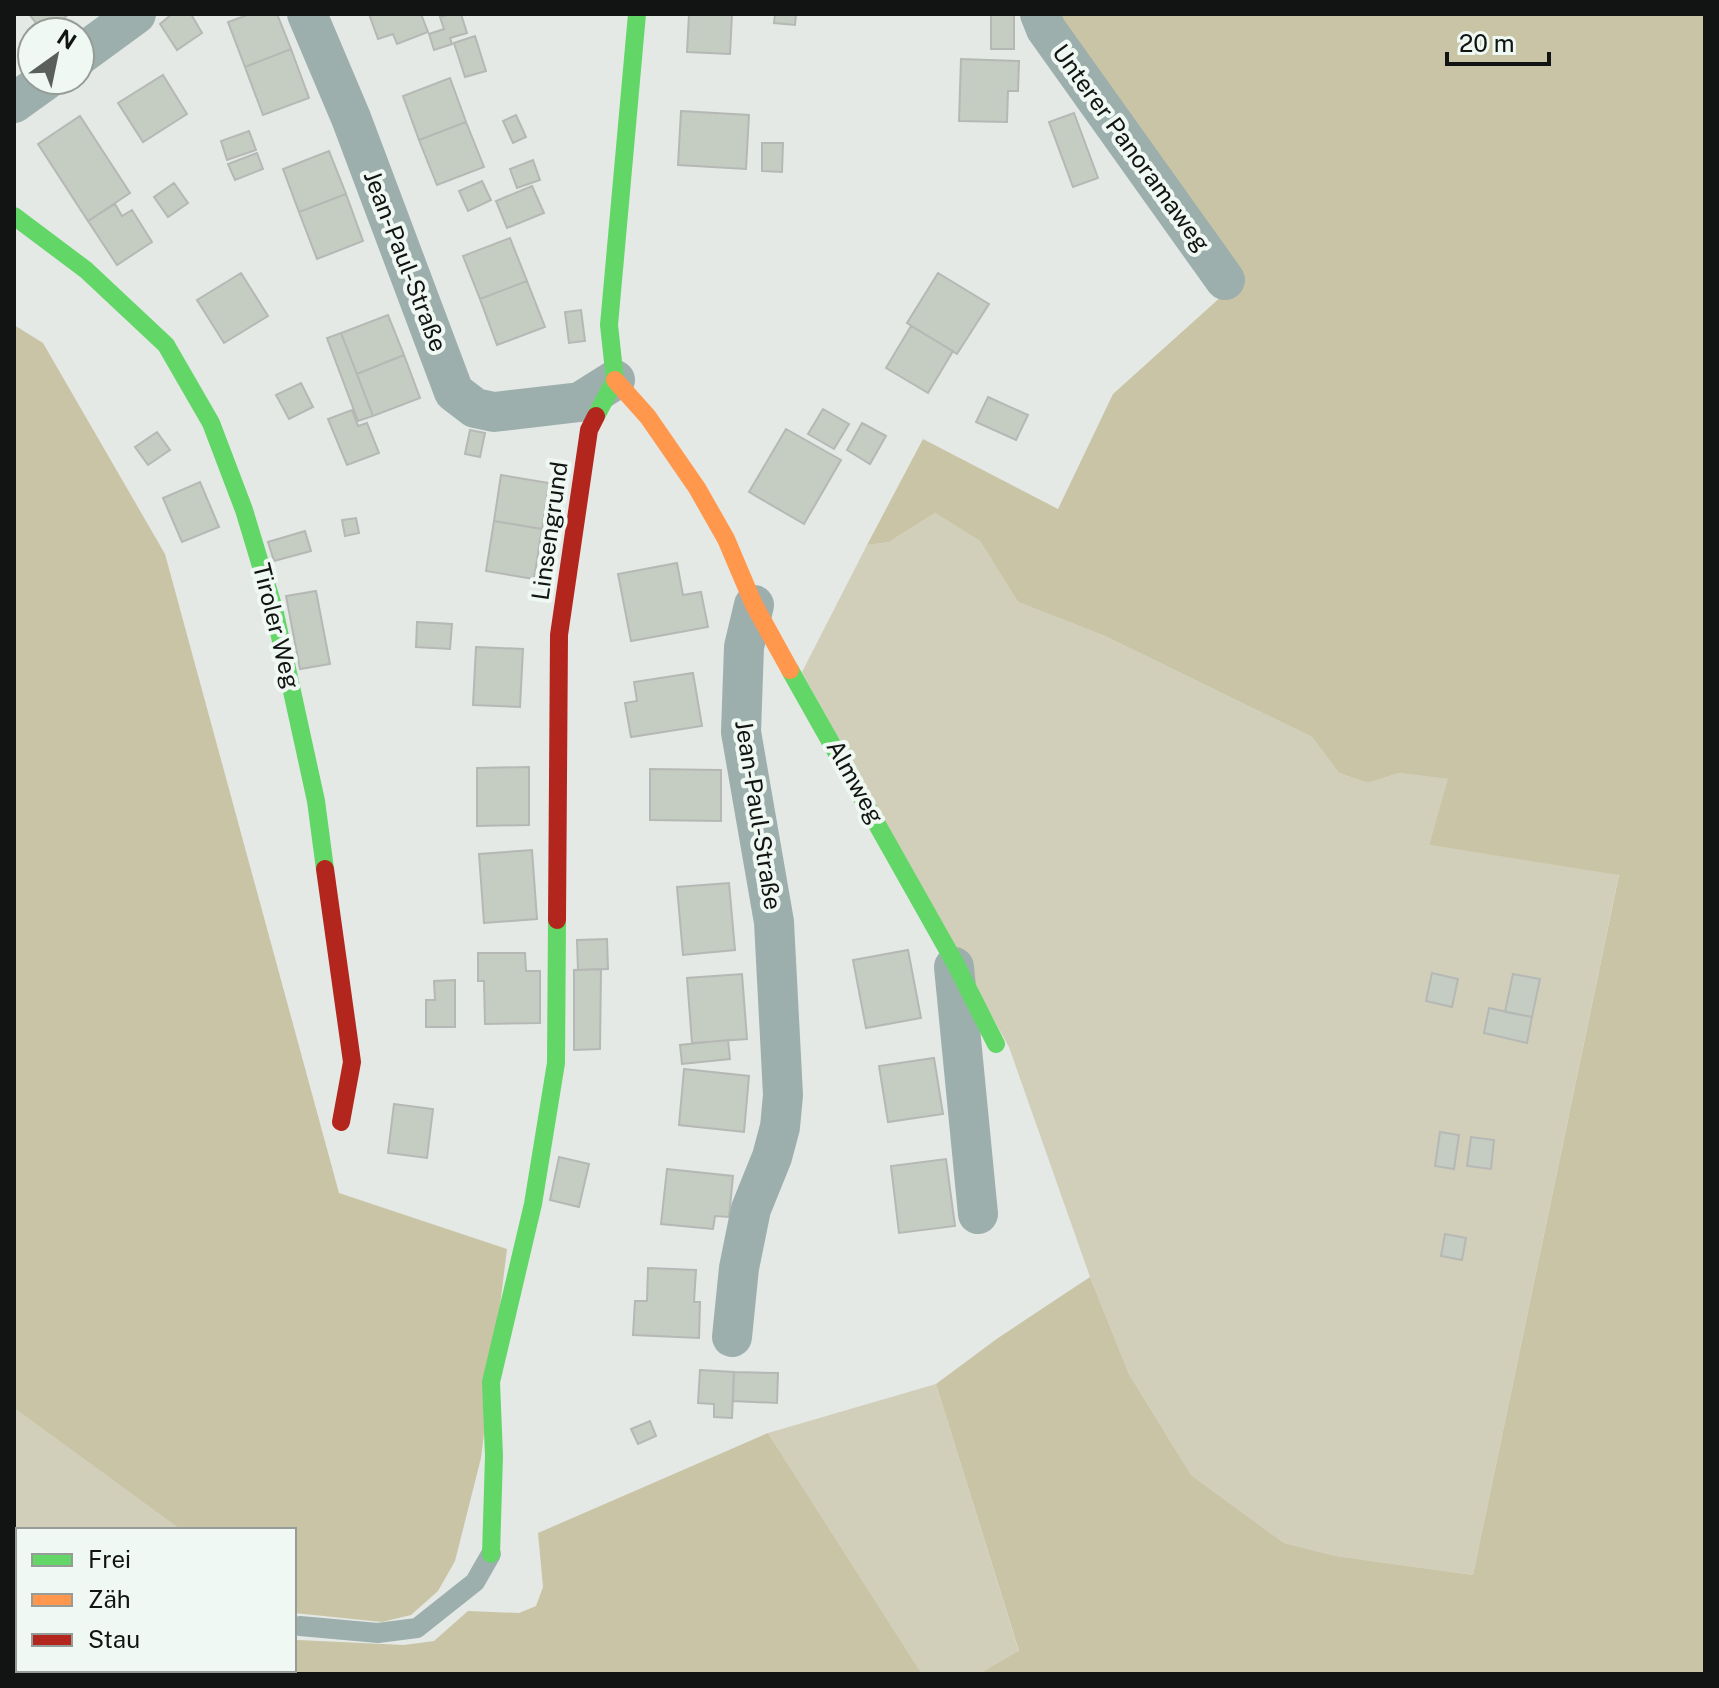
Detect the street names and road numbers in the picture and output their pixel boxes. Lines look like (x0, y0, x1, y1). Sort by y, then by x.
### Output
street label: Unterer Panoramaweg (1047, 38, 1216, 256)
street label: Jean-Paul-Straße (359, 166, 453, 355)
street label: Linsengrund (525, 460, 573, 602)
street label: Tiroler Weg (248, 560, 306, 691)
street label: Jean-Paul-Straße (730, 718, 788, 912)
street label: Almweg (821, 735, 890, 828)

